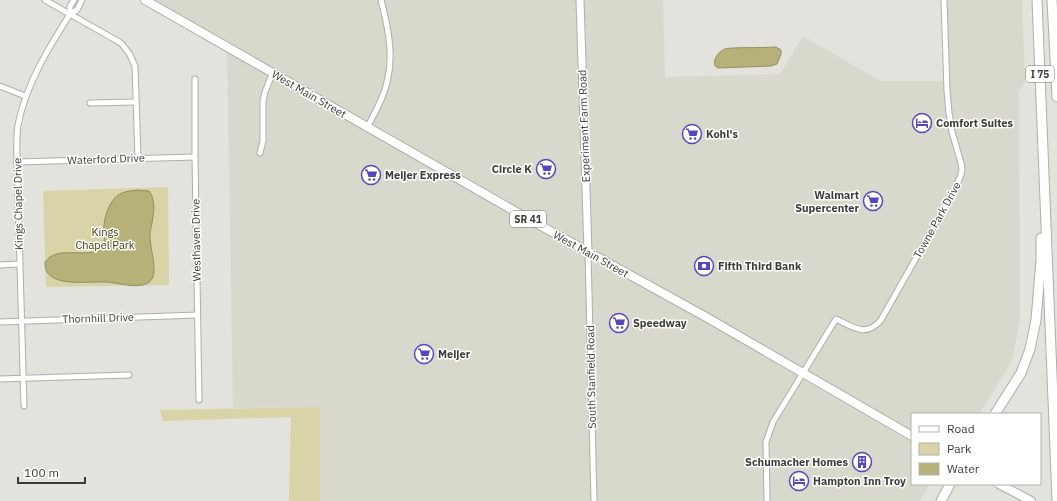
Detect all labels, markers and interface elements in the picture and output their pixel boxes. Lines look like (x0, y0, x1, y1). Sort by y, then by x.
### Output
road number: I 75 (1026, 66, 1054, 82)
street label: West Main Street (269, 67, 349, 121)
street label: Experiment Farm Road (575, 69, 593, 183)
hotel icon: Comfort Suites (911, 112, 933, 134)
place label: Comfort Suites (936, 116, 1014, 130)
supermarket icon: Kohl's (681, 123, 703, 145)
place label: Kohl's (706, 127, 738, 141)
street label: Waterford Drive (67, 151, 145, 167)
street label: Kings Chapel Drive (10, 158, 26, 250)
supermarket icon: Circle K (535, 158, 557, 180)
place label: Circle K (492, 162, 532, 176)
supermarket icon: Meijer Express (360, 164, 382, 186)
place label: Meijer Express (385, 168, 461, 182)
street label: Towne Park Drive (910, 179, 964, 261)
place label: Walmart Supercenter (795, 188, 860, 215)
supermarket icon: Walmart Supercenter (862, 190, 884, 212)
street label: Westhaven Drive (188, 199, 204, 281)
road number: SR 41 (510, 211, 546, 227)
park label: Kings Chapel Park (75, 225, 135, 252)
street label: West Main Street (551, 228, 631, 281)
bank icon: Fifth Third Bank (693, 255, 715, 277)
place label: Fifth Third Bank (718, 259, 802, 273)
street label: Thornhill Drive (62, 310, 134, 326)
supermarket icon: Speedway (608, 312, 630, 334)
place label: Speedway (633, 316, 687, 330)
street label: South Stanfield Road (583, 325, 599, 429)
supermarket icon: Meijer (413, 343, 435, 365)
place label: Meijer (438, 347, 471, 361)
legend (911, 413, 1041, 485)
text: Road (947, 421, 975, 436)
text: Park (947, 441, 972, 456)
building icon: Schumacher Homes (851, 451, 873, 473)
place label: Schumacher Homes (745, 455, 848, 469)
scale bar (18, 459, 85, 485)
text: Water (947, 461, 980, 476)
text: 100 m (24, 465, 59, 480)
hotel icon: Hampton Inn Troy (788, 470, 810, 492)
place label: Hampton Inn Troy (813, 474, 906, 488)

